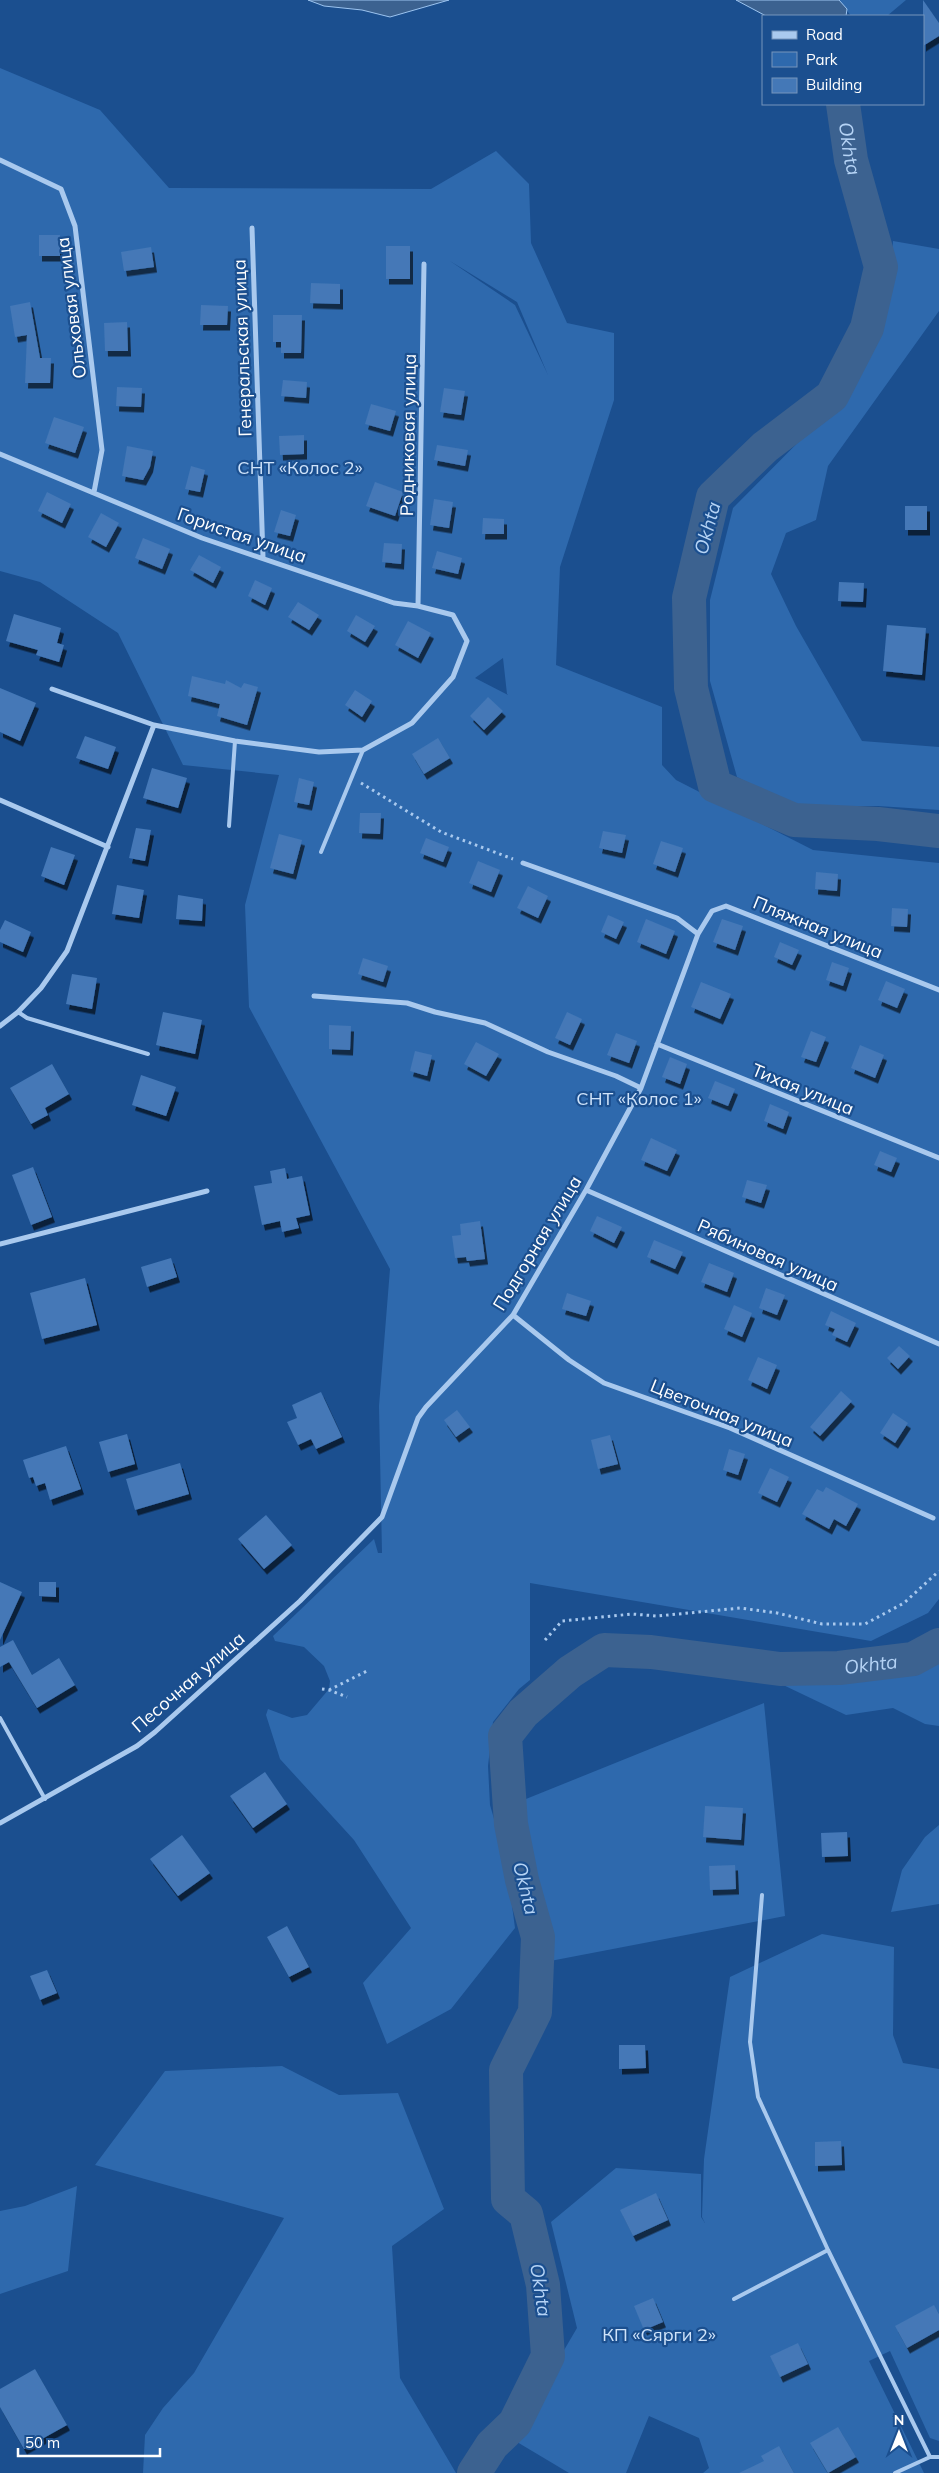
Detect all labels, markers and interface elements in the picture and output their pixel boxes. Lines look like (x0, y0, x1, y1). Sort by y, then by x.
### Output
legend (762, 15, 924, 105)
text: Road (806, 25, 843, 44)
text: Park (806, 50, 838, 69)
text: Building (806, 75, 862, 94)
water label: Okhta (834, 120, 867, 178)
street label: Ольховая улица (51, 236, 91, 380)
street label: Генеральская улица (227, 259, 257, 437)
street label: Родниковая улица (395, 354, 421, 516)
park label: СНТ «Колос 2» (237, 456, 363, 479)
water label: Okhta (688, 499, 726, 557)
street label: Гористая улица (174, 502, 310, 568)
street label: Пляжная улица (750, 891, 886, 963)
street label: Тихая улица (749, 1058, 857, 1120)
park label: СНТ «Колос 1» (576, 1087, 702, 1110)
street label: Подгорная улица (488, 1171, 586, 1315)
street label: Рябиновая улица (694, 1214, 842, 1296)
street label: Цветочная улица (647, 1374, 797, 1452)
street label: Песочная улица (127, 1627, 249, 1737)
water label: Okhta (843, 1649, 899, 1679)
water label: Okhta (508, 1859, 544, 1917)
water label: Okhta (525, 2262, 557, 2318)
park label: КП «Сярги 2» (602, 2323, 716, 2346)
north arrow (874, 2408, 924, 2458)
text: N (894, 2411, 904, 2429)
scale bar (18, 2426, 160, 2458)
text: 50 m (25, 2433, 60, 2452)

